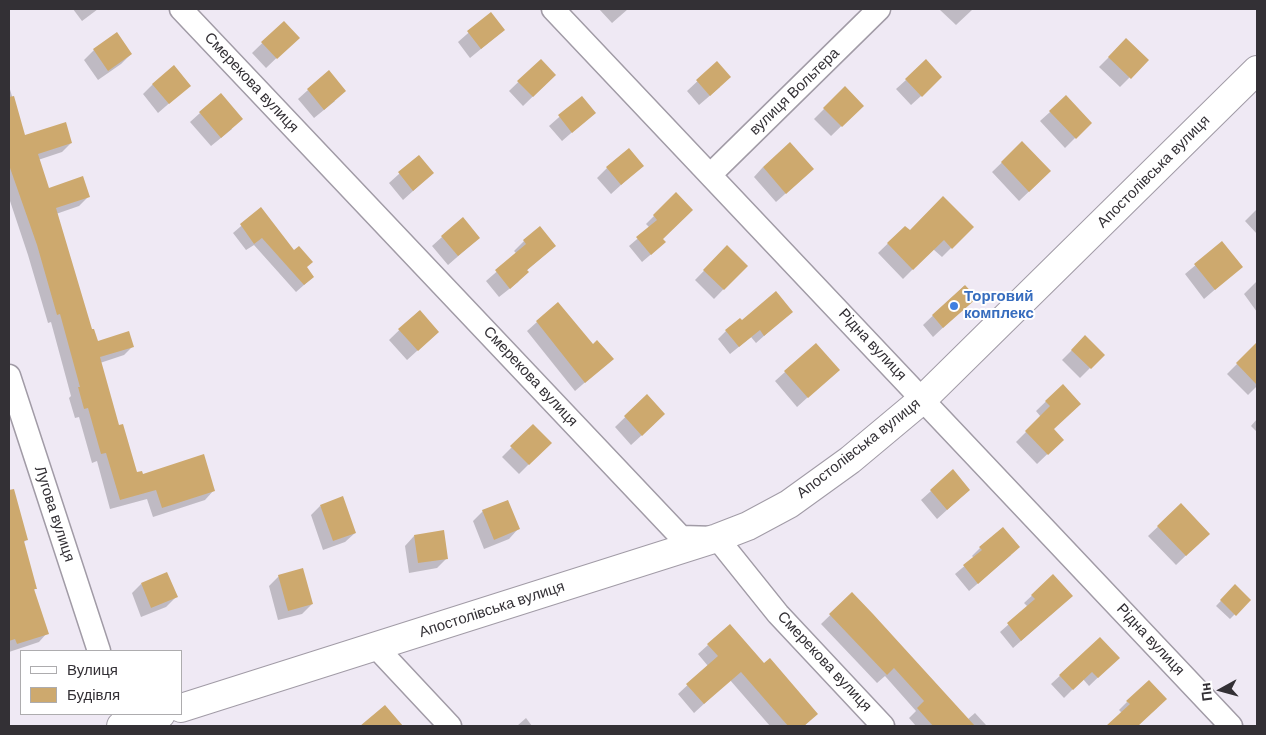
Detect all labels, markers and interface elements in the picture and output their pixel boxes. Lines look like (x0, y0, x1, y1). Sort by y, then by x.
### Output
street label: Смерекова вулиця (200, 29, 302, 137)
street label: вулиця Вольтера (746, 45, 844, 139)
street label: Апостолівська вулиця (1094, 112, 1214, 232)
place label: Торговий комплекс (964, 288, 1034, 323)
marker: Торговий комплекс (948, 300, 960, 312)
street label: Рідна вулиця (834, 305, 910, 385)
street label: Смерекова вулиця (479, 323, 581, 431)
street label: Апостолівська вулиця (794, 395, 924, 503)
street label: Лугова вулиця (30, 464, 78, 564)
street label: Апостолівська вулиця (417, 578, 567, 642)
street label: Рідна вулиця (1112, 600, 1188, 680)
street label: Смерекова вулиця (773, 608, 875, 716)
legend (20, 650, 182, 715)
text: Вулиця (67, 660, 118, 680)
north arrow (1196, 665, 1246, 715)
text: Пн (1196, 682, 1216, 702)
text: Будівля (67, 685, 120, 705)

